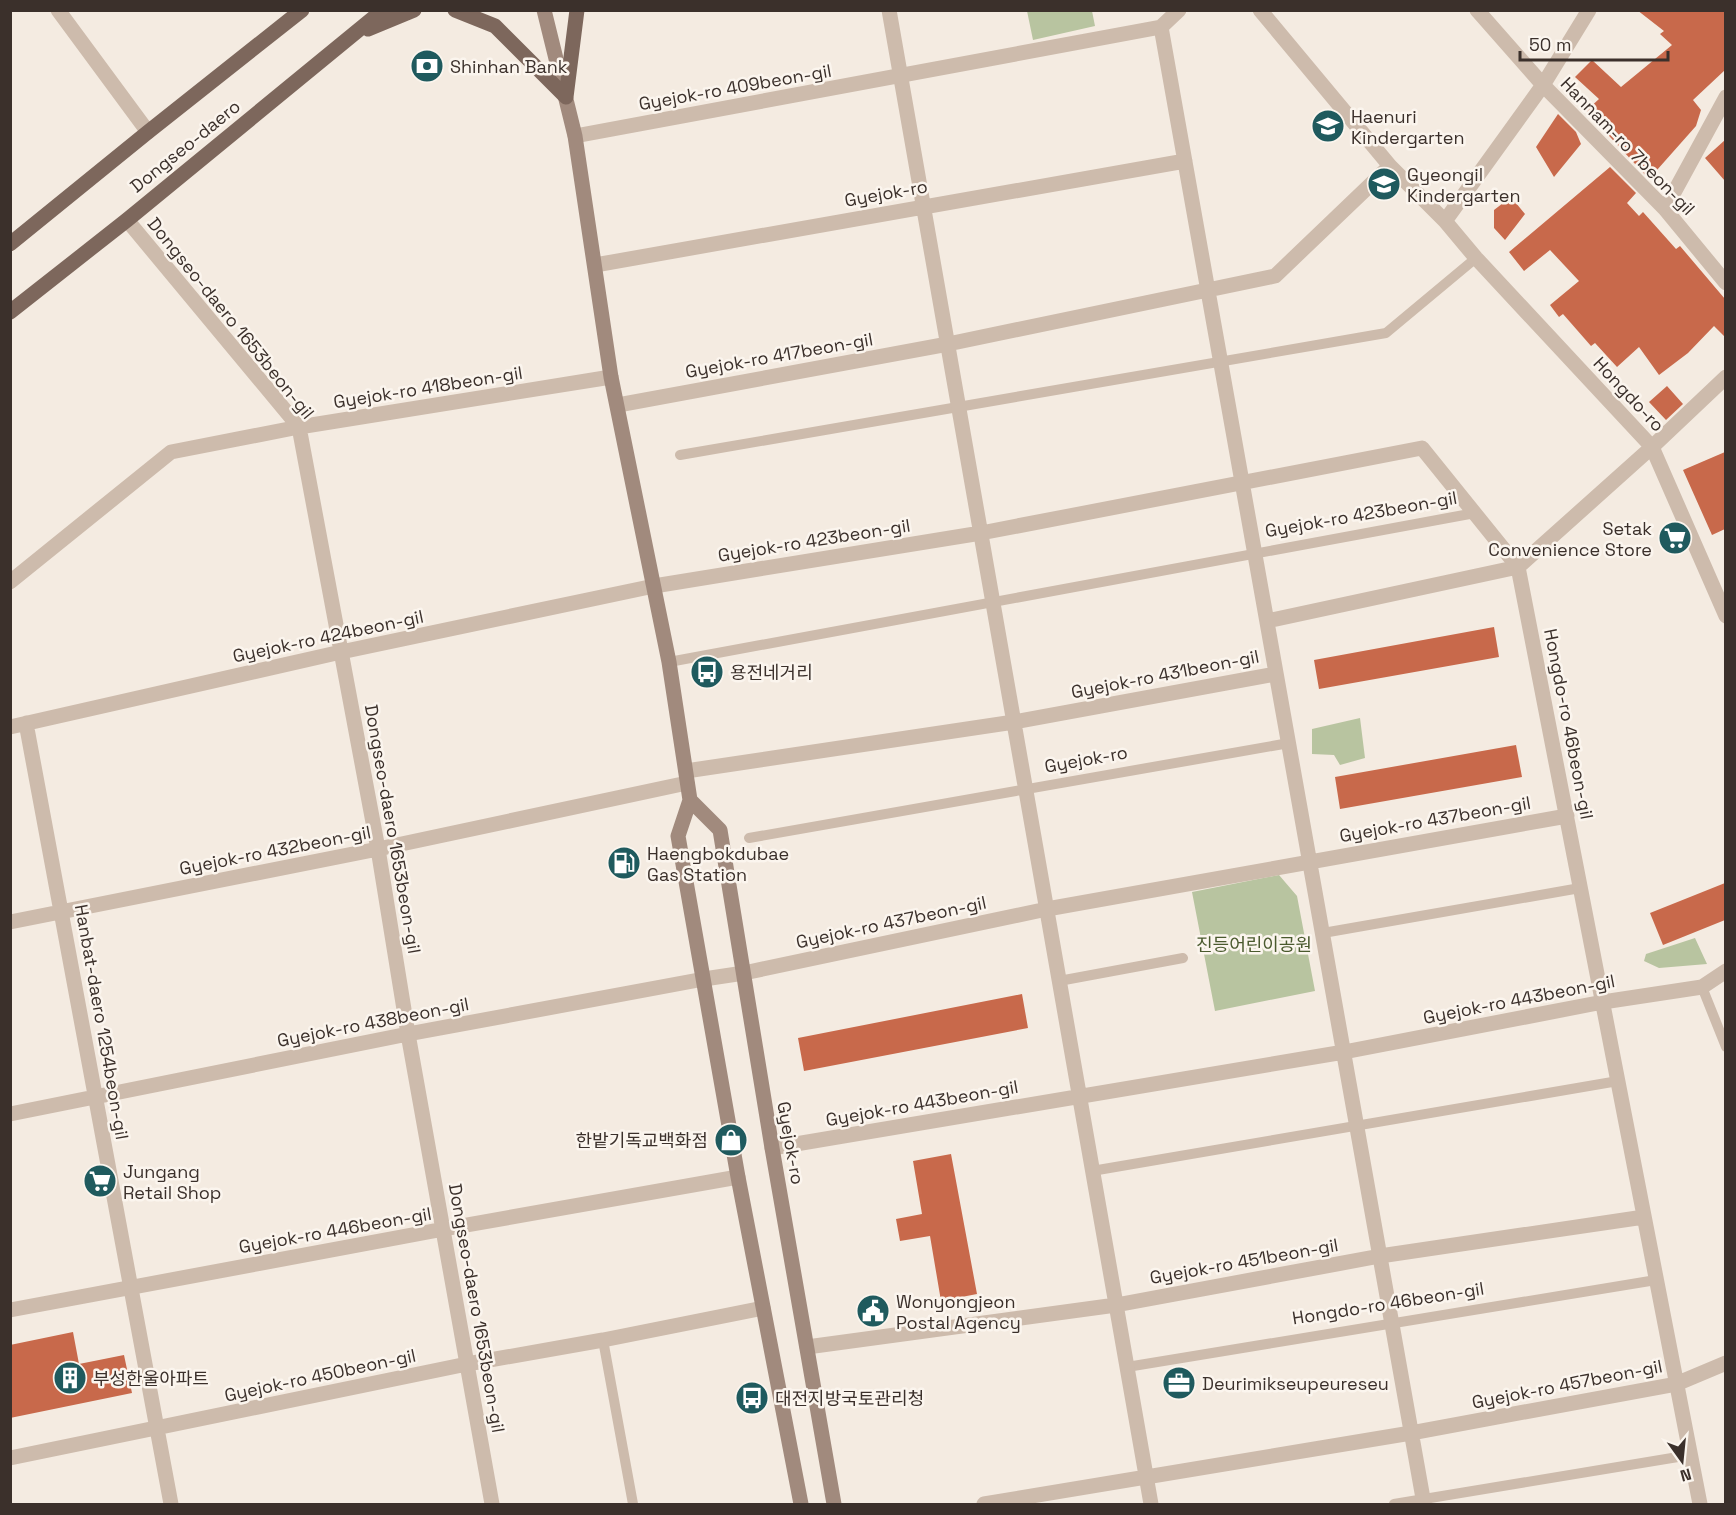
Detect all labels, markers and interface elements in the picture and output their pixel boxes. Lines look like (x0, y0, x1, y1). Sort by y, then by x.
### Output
scale bar (1520, 24, 1668, 62)
text: 50 m (1529, 33, 1571, 56)
bank icon: Shinhan Bank (409, 48, 445, 84)
place label: Shinhan Bank (450, 55, 568, 78)
street label: Gyejok-ro 409beon-gil (637, 59, 833, 115)
street label: Hannam-ro 7beon-gil (1556, 72, 1700, 220)
street label: Dongseo-daero (125, 95, 245, 197)
place label: Haenuri Kindergarten (1351, 105, 1464, 149)
school or university icon: Haenuri Kindergarten (1310, 108, 1346, 144)
place label: Gyeongil Kindergarten (1407, 163, 1520, 207)
school or university icon: Gyeongil Kindergarten (1366, 166, 1402, 202)
street label: Gyejok-ro (843, 174, 929, 212)
street label: Dongseo-daero 1653beon-gil (143, 213, 319, 423)
street label: Gyejok-ro 417beon-gil (683, 327, 875, 383)
street label: Hongdo-ro (1589, 352, 1669, 436)
street label: Gyejok-ro 418beon-gil (332, 361, 524, 413)
street label: Gyejok-ro 423beon-gil (1263, 486, 1459, 542)
street label: Gyejok-ro 423beon-gil (716, 513, 912, 567)
place label: Setak Convenience Store (1488, 517, 1652, 561)
supermarket icon: Setak Convenience Store (1657, 520, 1693, 556)
street label: Gyejok-ro 424beon-gil (230, 605, 426, 667)
street label: Hongdo-ro 46beon-gil (1539, 627, 1599, 821)
street label: Gyejok-ro 431beon-gil (1069, 644, 1261, 704)
bus stop icon: 용전네거리 (689, 654, 725, 690)
place label: 용전네거리 (730, 661, 813, 684)
street label: Dongseo-daero 1653beon-gil (360, 703, 426, 955)
street label: Gyejok-ro (1043, 740, 1129, 778)
street label: Gyejok-ro 437beon-gil (1338, 791, 1532, 847)
street label: Gyejok-ro 432beon-gil (177, 820, 373, 880)
place label: Haengbokdubae Gas Station (647, 842, 789, 886)
fuel station icon: Haengbokdubae Gas Station (606, 845, 642, 881)
street label: Gyejok-ro 437beon-gil (794, 891, 988, 953)
street label: Hanbat-daero 1254beon-gil (70, 902, 134, 1142)
park label: 진등어린이공원 (1196, 933, 1312, 956)
street label: Gyejok-ro 443beon-gil (1421, 969, 1617, 1029)
street label: Gyejok-ro 438beon-gil (275, 992, 471, 1052)
street label: Gyejok-ro 443beon-gil (824, 1075, 1020, 1131)
street label: Gyejok-ro (772, 1100, 810, 1186)
shop icon: 한밭기독교백화점 (713, 1122, 749, 1158)
place label: 한밭기독교백화점 (576, 1129, 708, 1152)
place label: Jungang Retail Shop (123, 1160, 221, 1204)
supermarket icon: Jungang Retail Shop (82, 1163, 118, 1199)
street label: Dongseo-daero 1653beon-gil (444, 1182, 510, 1434)
street label: Gyejok-ro 446beon-gil (237, 1202, 433, 1258)
street label: Gyejok-ro 451beon-gil (1148, 1233, 1340, 1289)
street label: Hongdo-ro 46beon-gil (1290, 1276, 1486, 1330)
place label: Wonyongjeon Postal Agency (896, 1290, 1021, 1334)
public building icon: Wonyongjeon Postal Agency (855, 1293, 891, 1329)
street label: Gyejok-ro 450beon-gil (222, 1343, 418, 1407)
street label: Gyejok-ro 457beon-gil (1470, 1354, 1664, 1414)
building icon: 부성한울아파트 (52, 1360, 88, 1396)
office icon: Deurimikseupeureseu (1161, 1365, 1197, 1401)
place label: 부성한울아파트 (93, 1367, 209, 1390)
place label: Deurimikseupeureseu (1202, 1372, 1389, 1395)
bus stop icon: 대전지방국토관리청 (734, 1380, 770, 1416)
place label: 대전지방국토관리청 (775, 1387, 924, 1410)
north arrow (1652, 1431, 1712, 1491)
text: N (1678, 1463, 1694, 1487)

